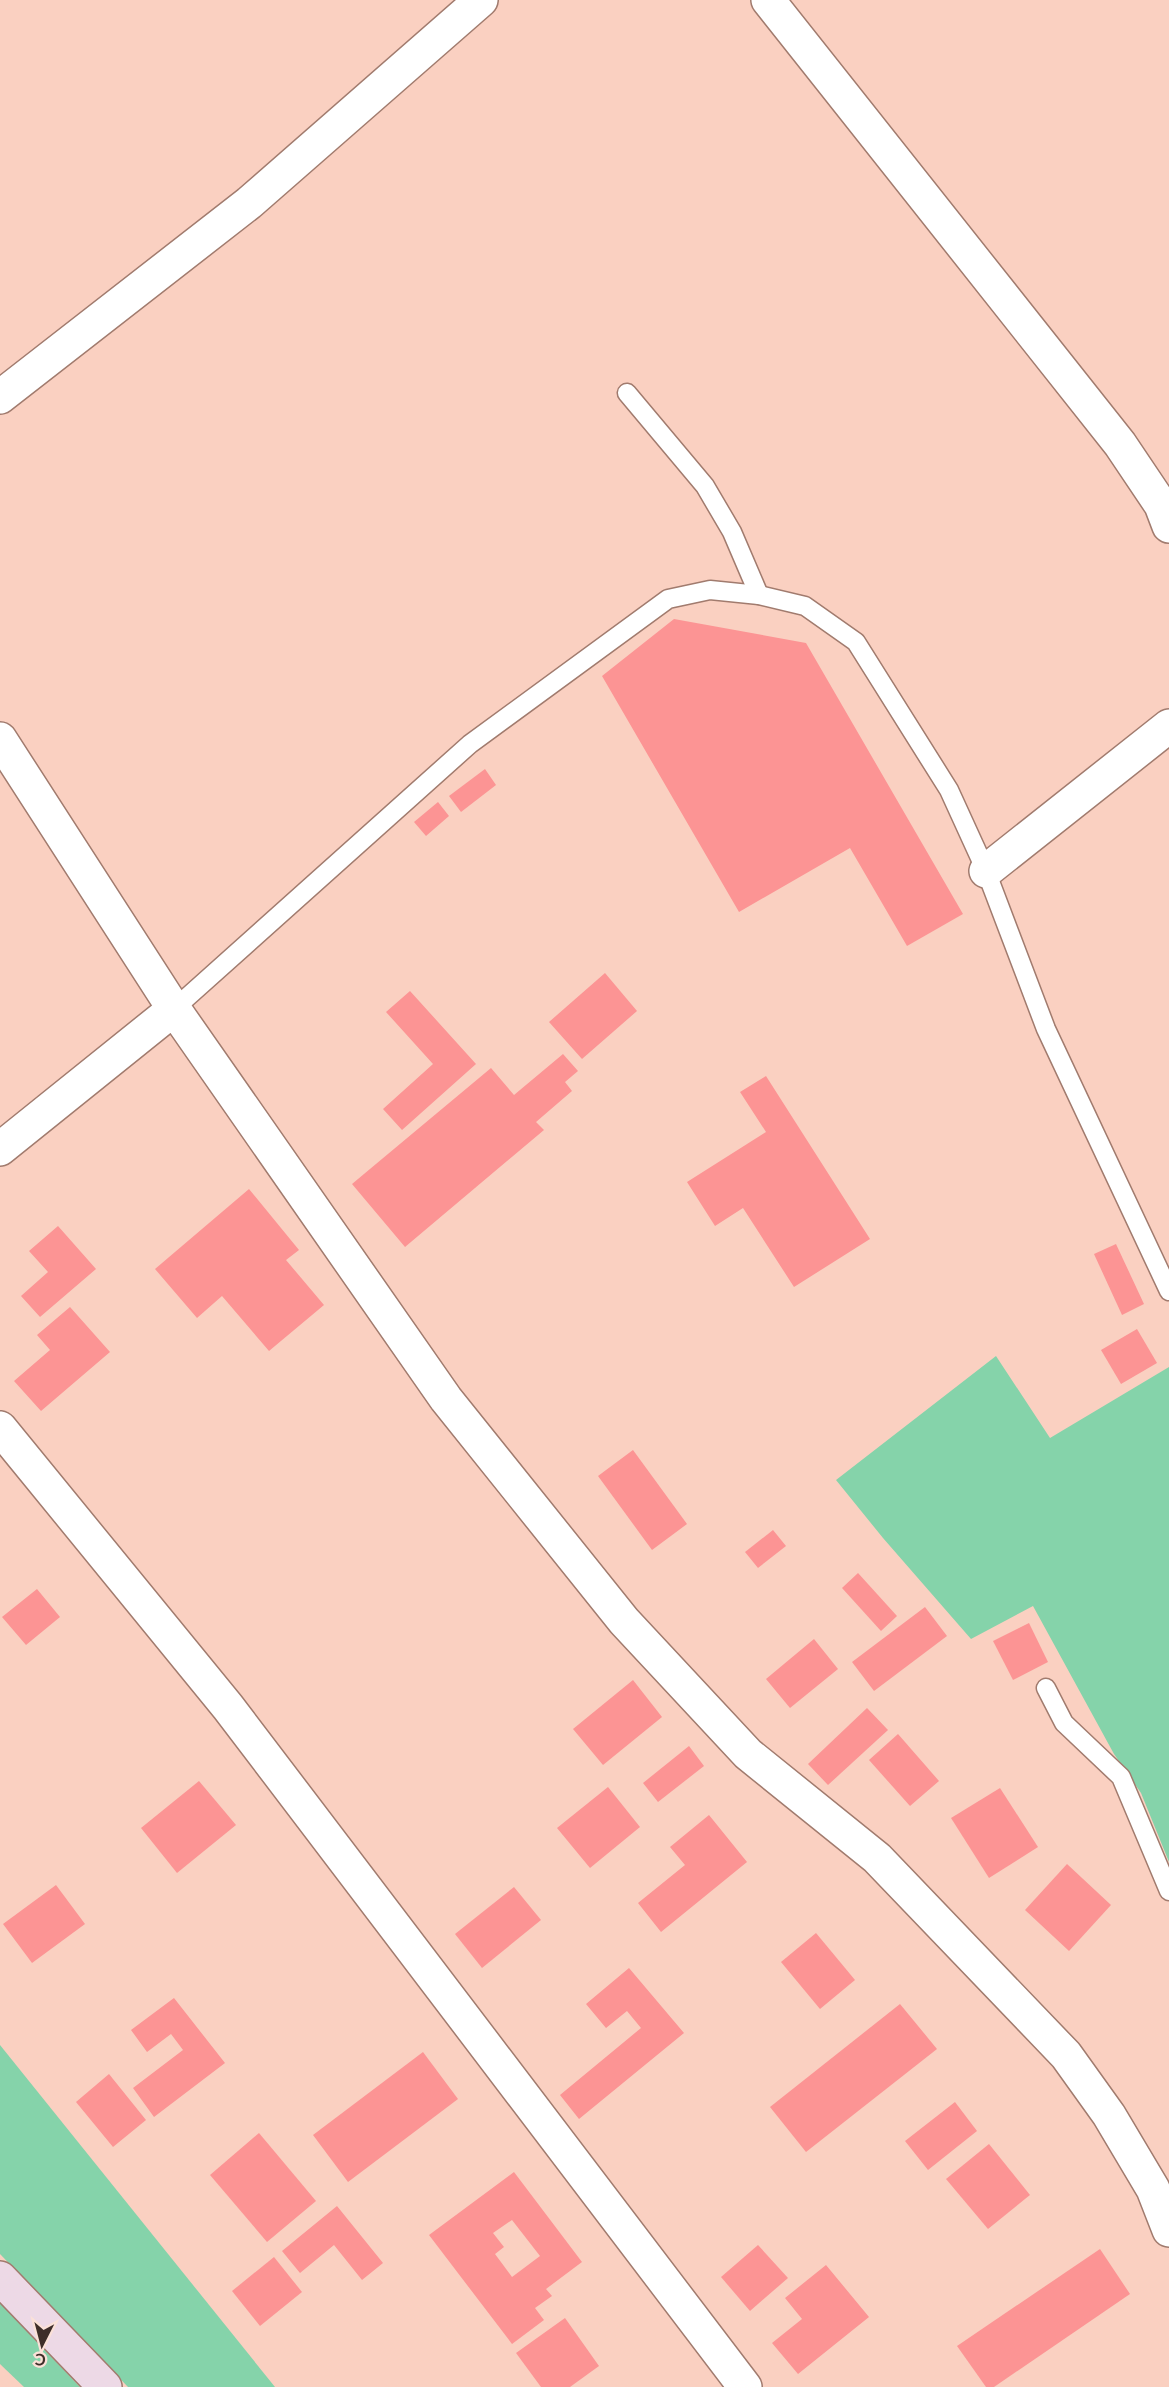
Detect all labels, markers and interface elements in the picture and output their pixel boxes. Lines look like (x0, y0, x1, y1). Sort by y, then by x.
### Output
north arrow (12, 2315, 72, 2375)
text: С (34, 2350, 47, 2370)

